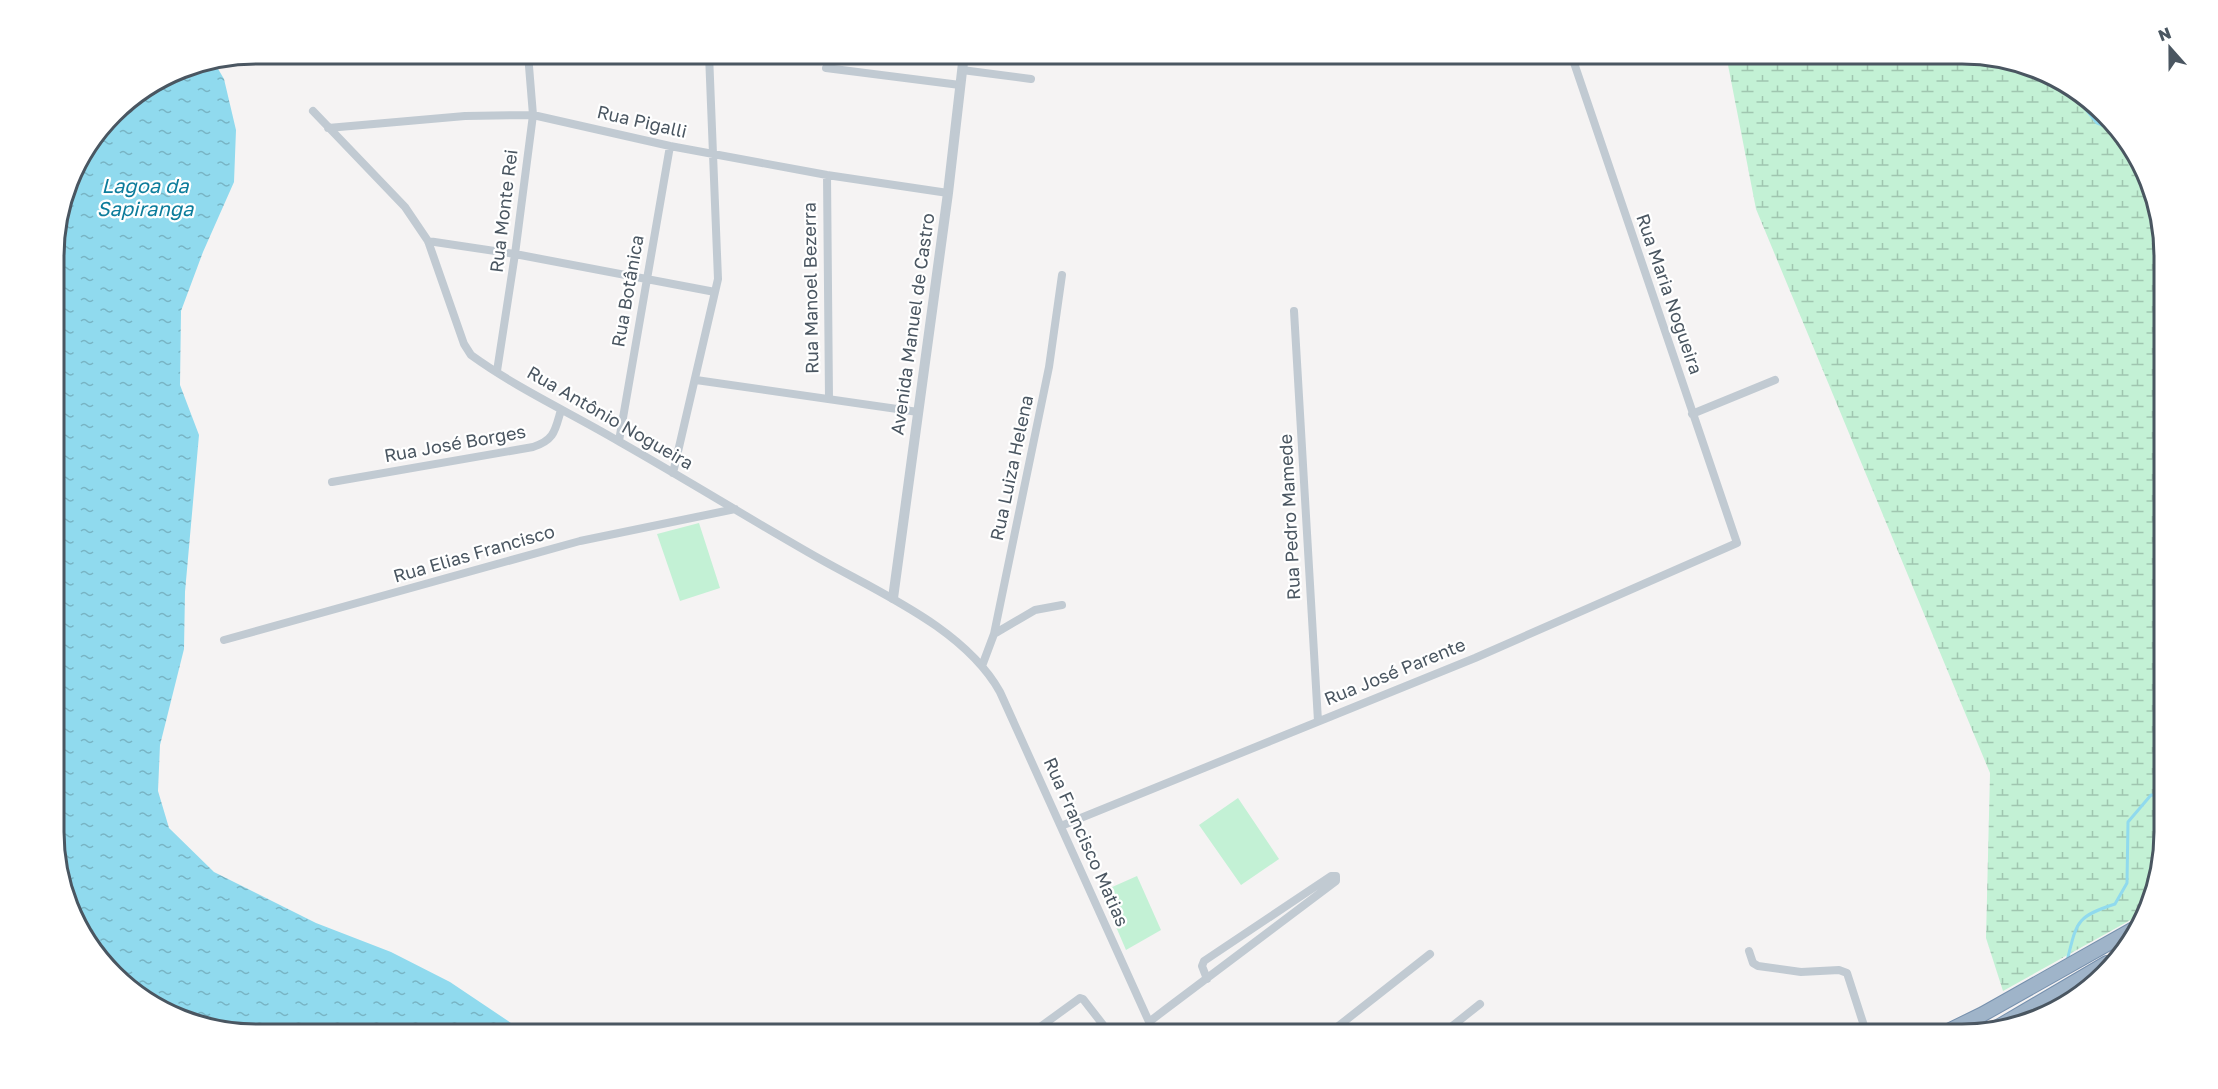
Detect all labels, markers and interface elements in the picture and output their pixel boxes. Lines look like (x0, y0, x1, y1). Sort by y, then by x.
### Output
north arrow (2140, 18, 2200, 78)
text: N (2155, 22, 2174, 46)
street label: Rua Pigalli (595, 100, 689, 142)
street label: Rua Monte Rei (485, 148, 521, 274)
water label: Lagoa da Sapiranga (97, 173, 194, 221)
street label: Rua Manoel Bezerra (798, 202, 822, 374)
street label: Avenida Manuel de Castro (886, 211, 938, 436)
street label: Rua Maria Nogueira (1632, 211, 1708, 377)
street label: Rua Botânica (606, 233, 648, 349)
street label: Rua Antônio Nogueira (523, 361, 698, 474)
street label: Rua Luiza Helena (985, 393, 1037, 543)
street label: Rua José Borges (382, 420, 527, 466)
street label: Rua Pedro Mamede (1274, 433, 1304, 601)
street label: Rua Elias Francisco (391, 519, 557, 587)
street label: Rua José Parente (1321, 633, 1468, 709)
street label: Rua Francisco Matias (1040, 754, 1134, 930)

